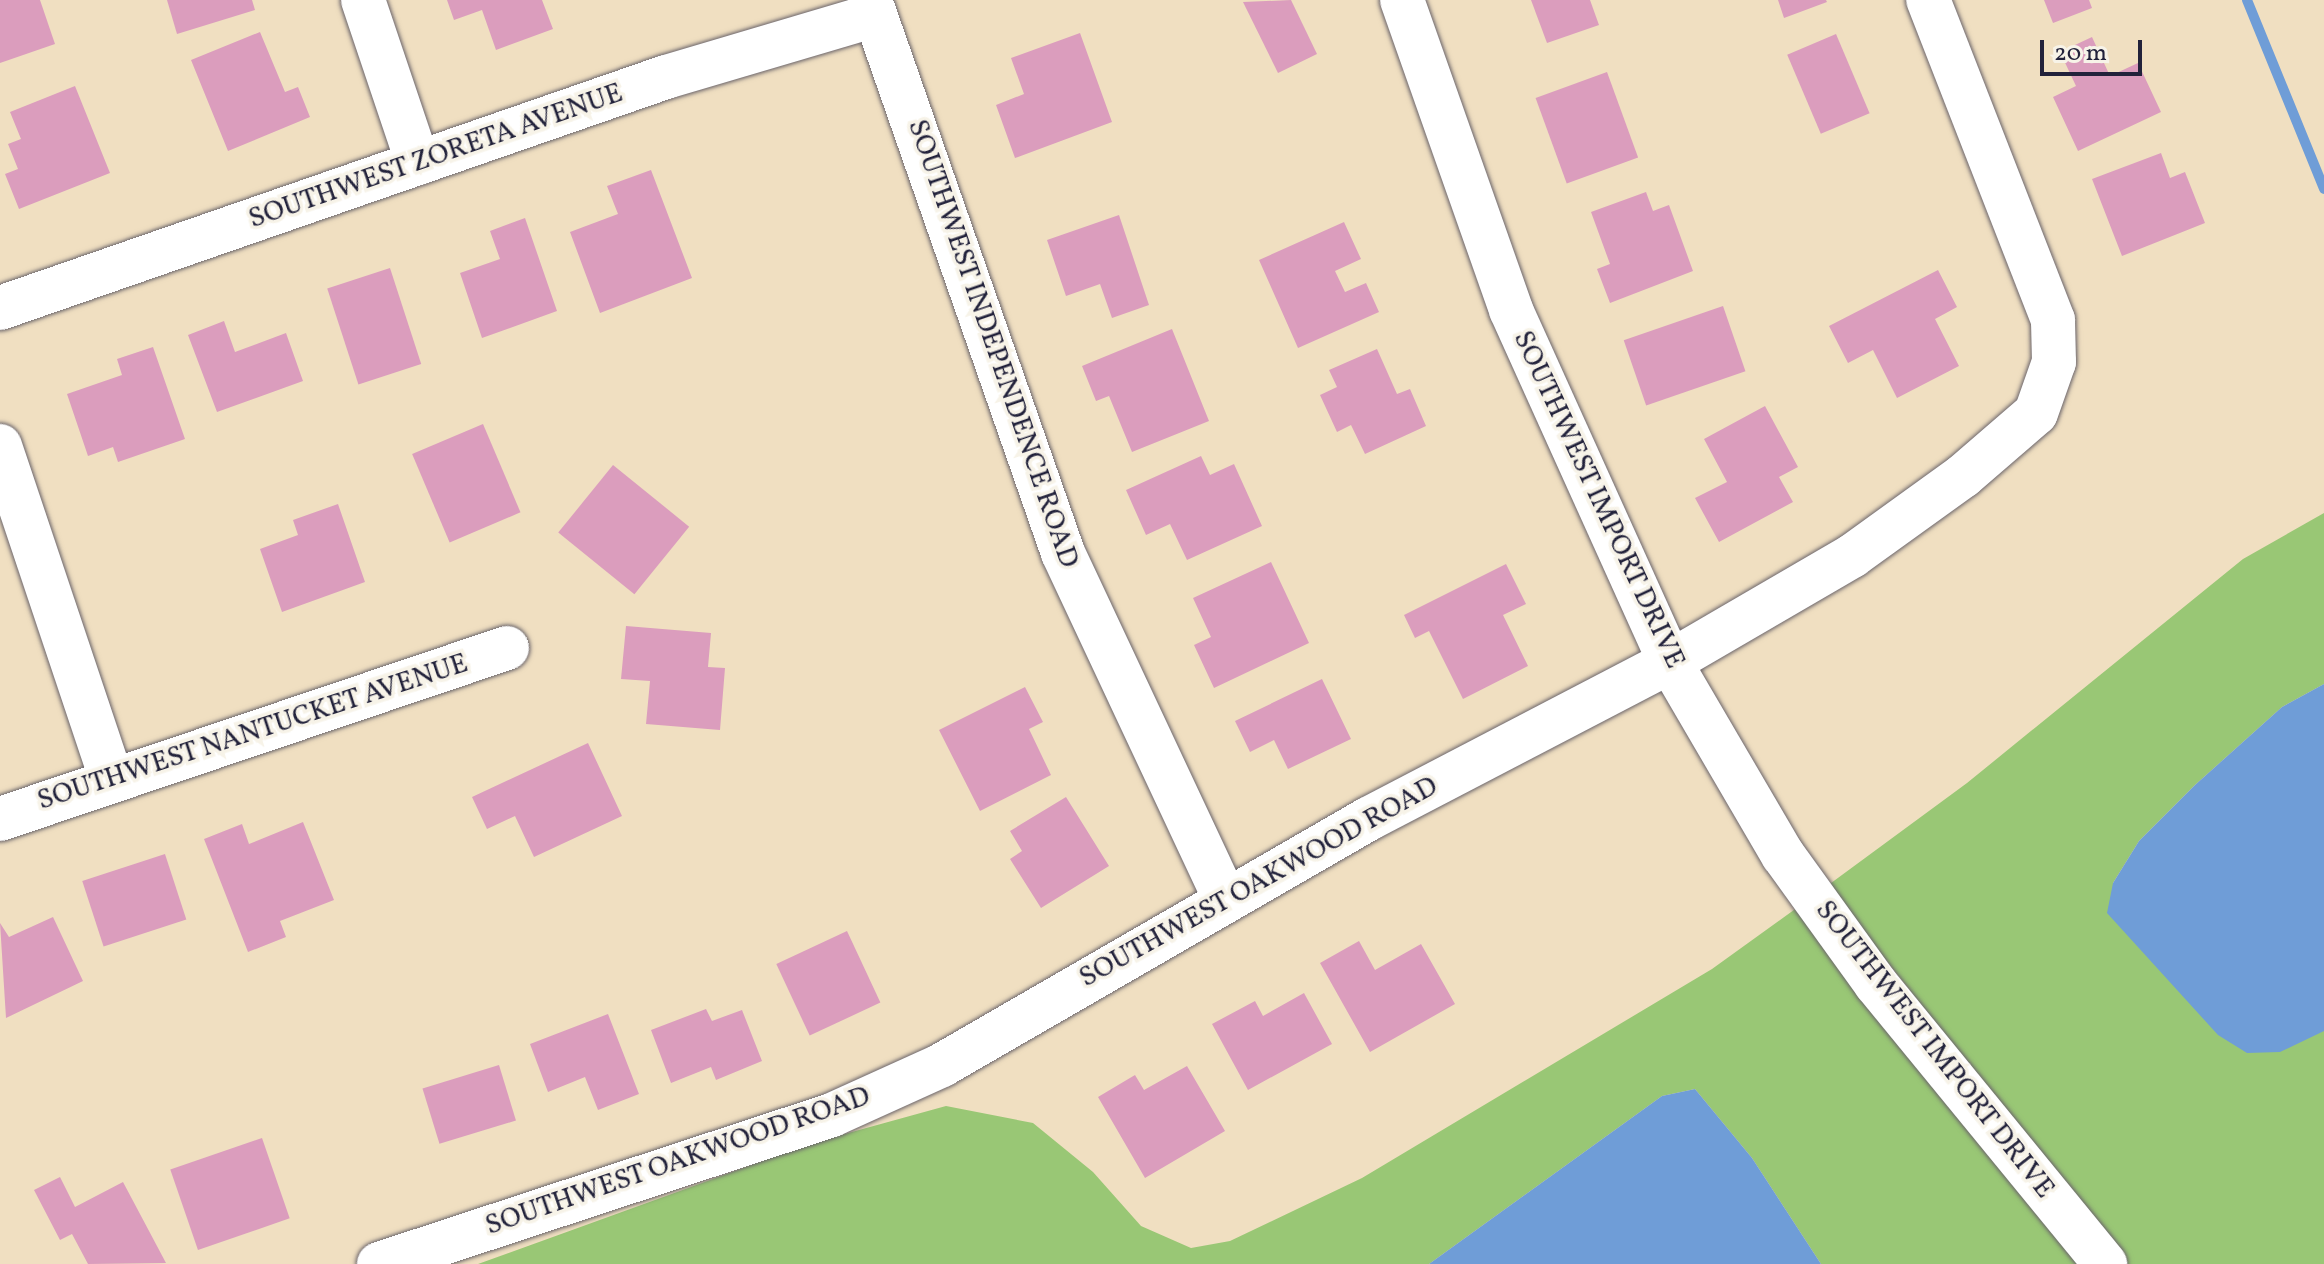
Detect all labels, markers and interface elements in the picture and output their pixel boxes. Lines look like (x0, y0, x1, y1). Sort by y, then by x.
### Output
scale bar (2044, 24, 2146, 74)
text: 20 m (2054, 37, 2107, 71)
street label: SOUTHWEST ZORETA AVENUE (244, 77, 628, 237)
street label: SOUTHWEST INDEPENDENCE ROAD (899, 115, 1085, 573)
street label: SOUTHWEST IMPORT DRIVE (1505, 325, 1691, 675)
street label: SOUTHWEST NANTUCKET AVENUE (33, 647, 473, 819)
street label: SOUTHWEST OAKWOOD ROAD (1074, 770, 1444, 996)
street label: SOUTHWEST IMPORT DRIVE (1807, 894, 2061, 1206)
street label: SOUTHWEST OAKWOOD ROAD (481, 1080, 875, 1244)

